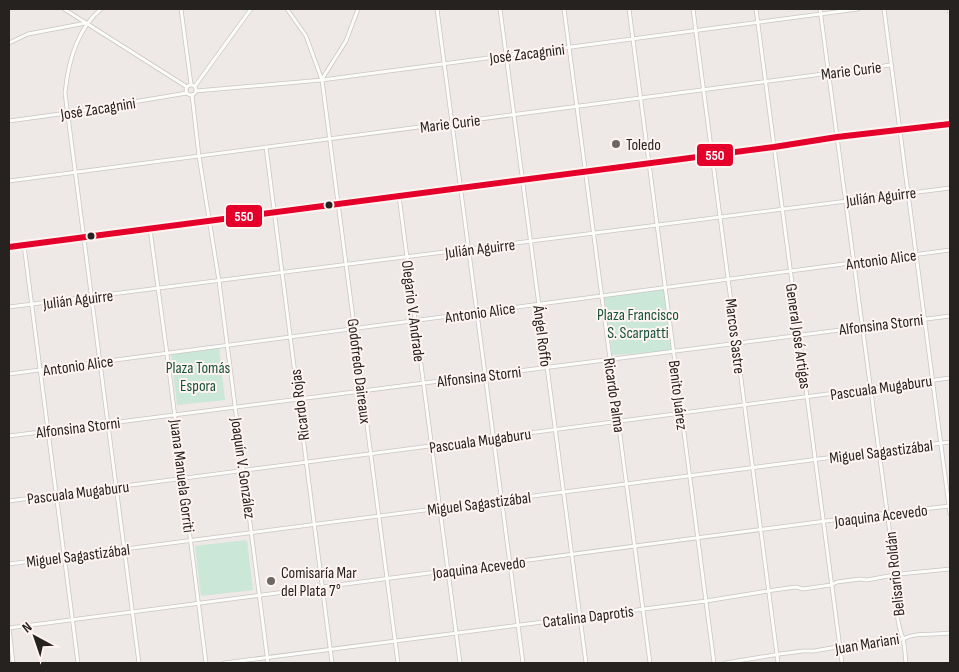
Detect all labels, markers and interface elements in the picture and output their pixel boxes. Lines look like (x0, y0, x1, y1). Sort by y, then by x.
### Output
street label: José Zacagnini (487, 40, 566, 69)
street label: Marie Curie (820, 58, 882, 85)
street label: José Zacagnini (58, 94, 137, 125)
street label: Marie Curie (419, 111, 481, 138)
place label: Toledo (626, 136, 661, 155)
marker: Toledo (610, 138, 622, 150)
line badge: 550 (696, 143, 734, 167)
text: 550 (706, 147, 725, 164)
street label: Julián Aguirre (844, 184, 917, 211)
unlabelled marker (324, 200, 334, 210)
line badge: 550 (225, 204, 263, 228)
text: 550 (235, 208, 254, 225)
unlabelled marker (86, 231, 96, 241)
street label: Julián Aguirre (443, 236, 516, 263)
street label: Antonio Alice (844, 246, 917, 275)
street label: Olegario V. Andrade (397, 259, 428, 363)
street label: General José Artigas (781, 282, 814, 390)
street label: Julián Aguirre (41, 287, 114, 314)
street label: Marcos Sastre (720, 297, 749, 375)
street label: Antonio Alice (443, 299, 516, 328)
street label: Ángel Roffo (528, 303, 555, 368)
park label: Plaza Francisco S. Scarpatti (597, 306, 679, 343)
street label: Alfonsina Storni (837, 311, 924, 340)
street label: Godofredo Daireaux (343, 318, 374, 425)
street label: Antonio Alice (41, 352, 114, 381)
street label: Ricardo Palma (599, 357, 628, 434)
park label: Plaza Tomás Espora (166, 359, 231, 396)
street label: Benito Juárez (664, 359, 691, 431)
street label: Alfonsina Storni (435, 363, 522, 392)
street label: Ricardo Rojas (287, 368, 314, 441)
street label: Pascuala Mugaburu (829, 372, 933, 405)
street label: Alfonsina Storni (34, 414, 121, 443)
street label: Joaquín V. González (226, 415, 259, 520)
street label: Juana Manuela Gorriti (165, 418, 198, 534)
street label: Pascuala Mugaburu (428, 425, 532, 458)
street label: Miguel Sagastizábal (828, 437, 934, 468)
street label: Pascuala Mugaburu (26, 478, 130, 509)
street label: Miguel Sagastizábal (426, 489, 532, 520)
street label: Joaquina Acevedo (833, 501, 929, 532)
street label: Belisario Roldán (882, 531, 909, 617)
street label: Miguel Sagastizábal (25, 541, 131, 572)
street label: Joaquina Acevedo (431, 553, 527, 584)
place label: Comisaría Mar del Plata 7° (281, 564, 357, 601)
marker: Comisaría Mar del Plata 7° (265, 575, 277, 587)
street label: Catalina Daprotis (542, 602, 635, 632)
north arrow (10, 612, 60, 662)
text: N (19, 619, 35, 636)
street label: Juan Mariani (833, 630, 901, 659)

